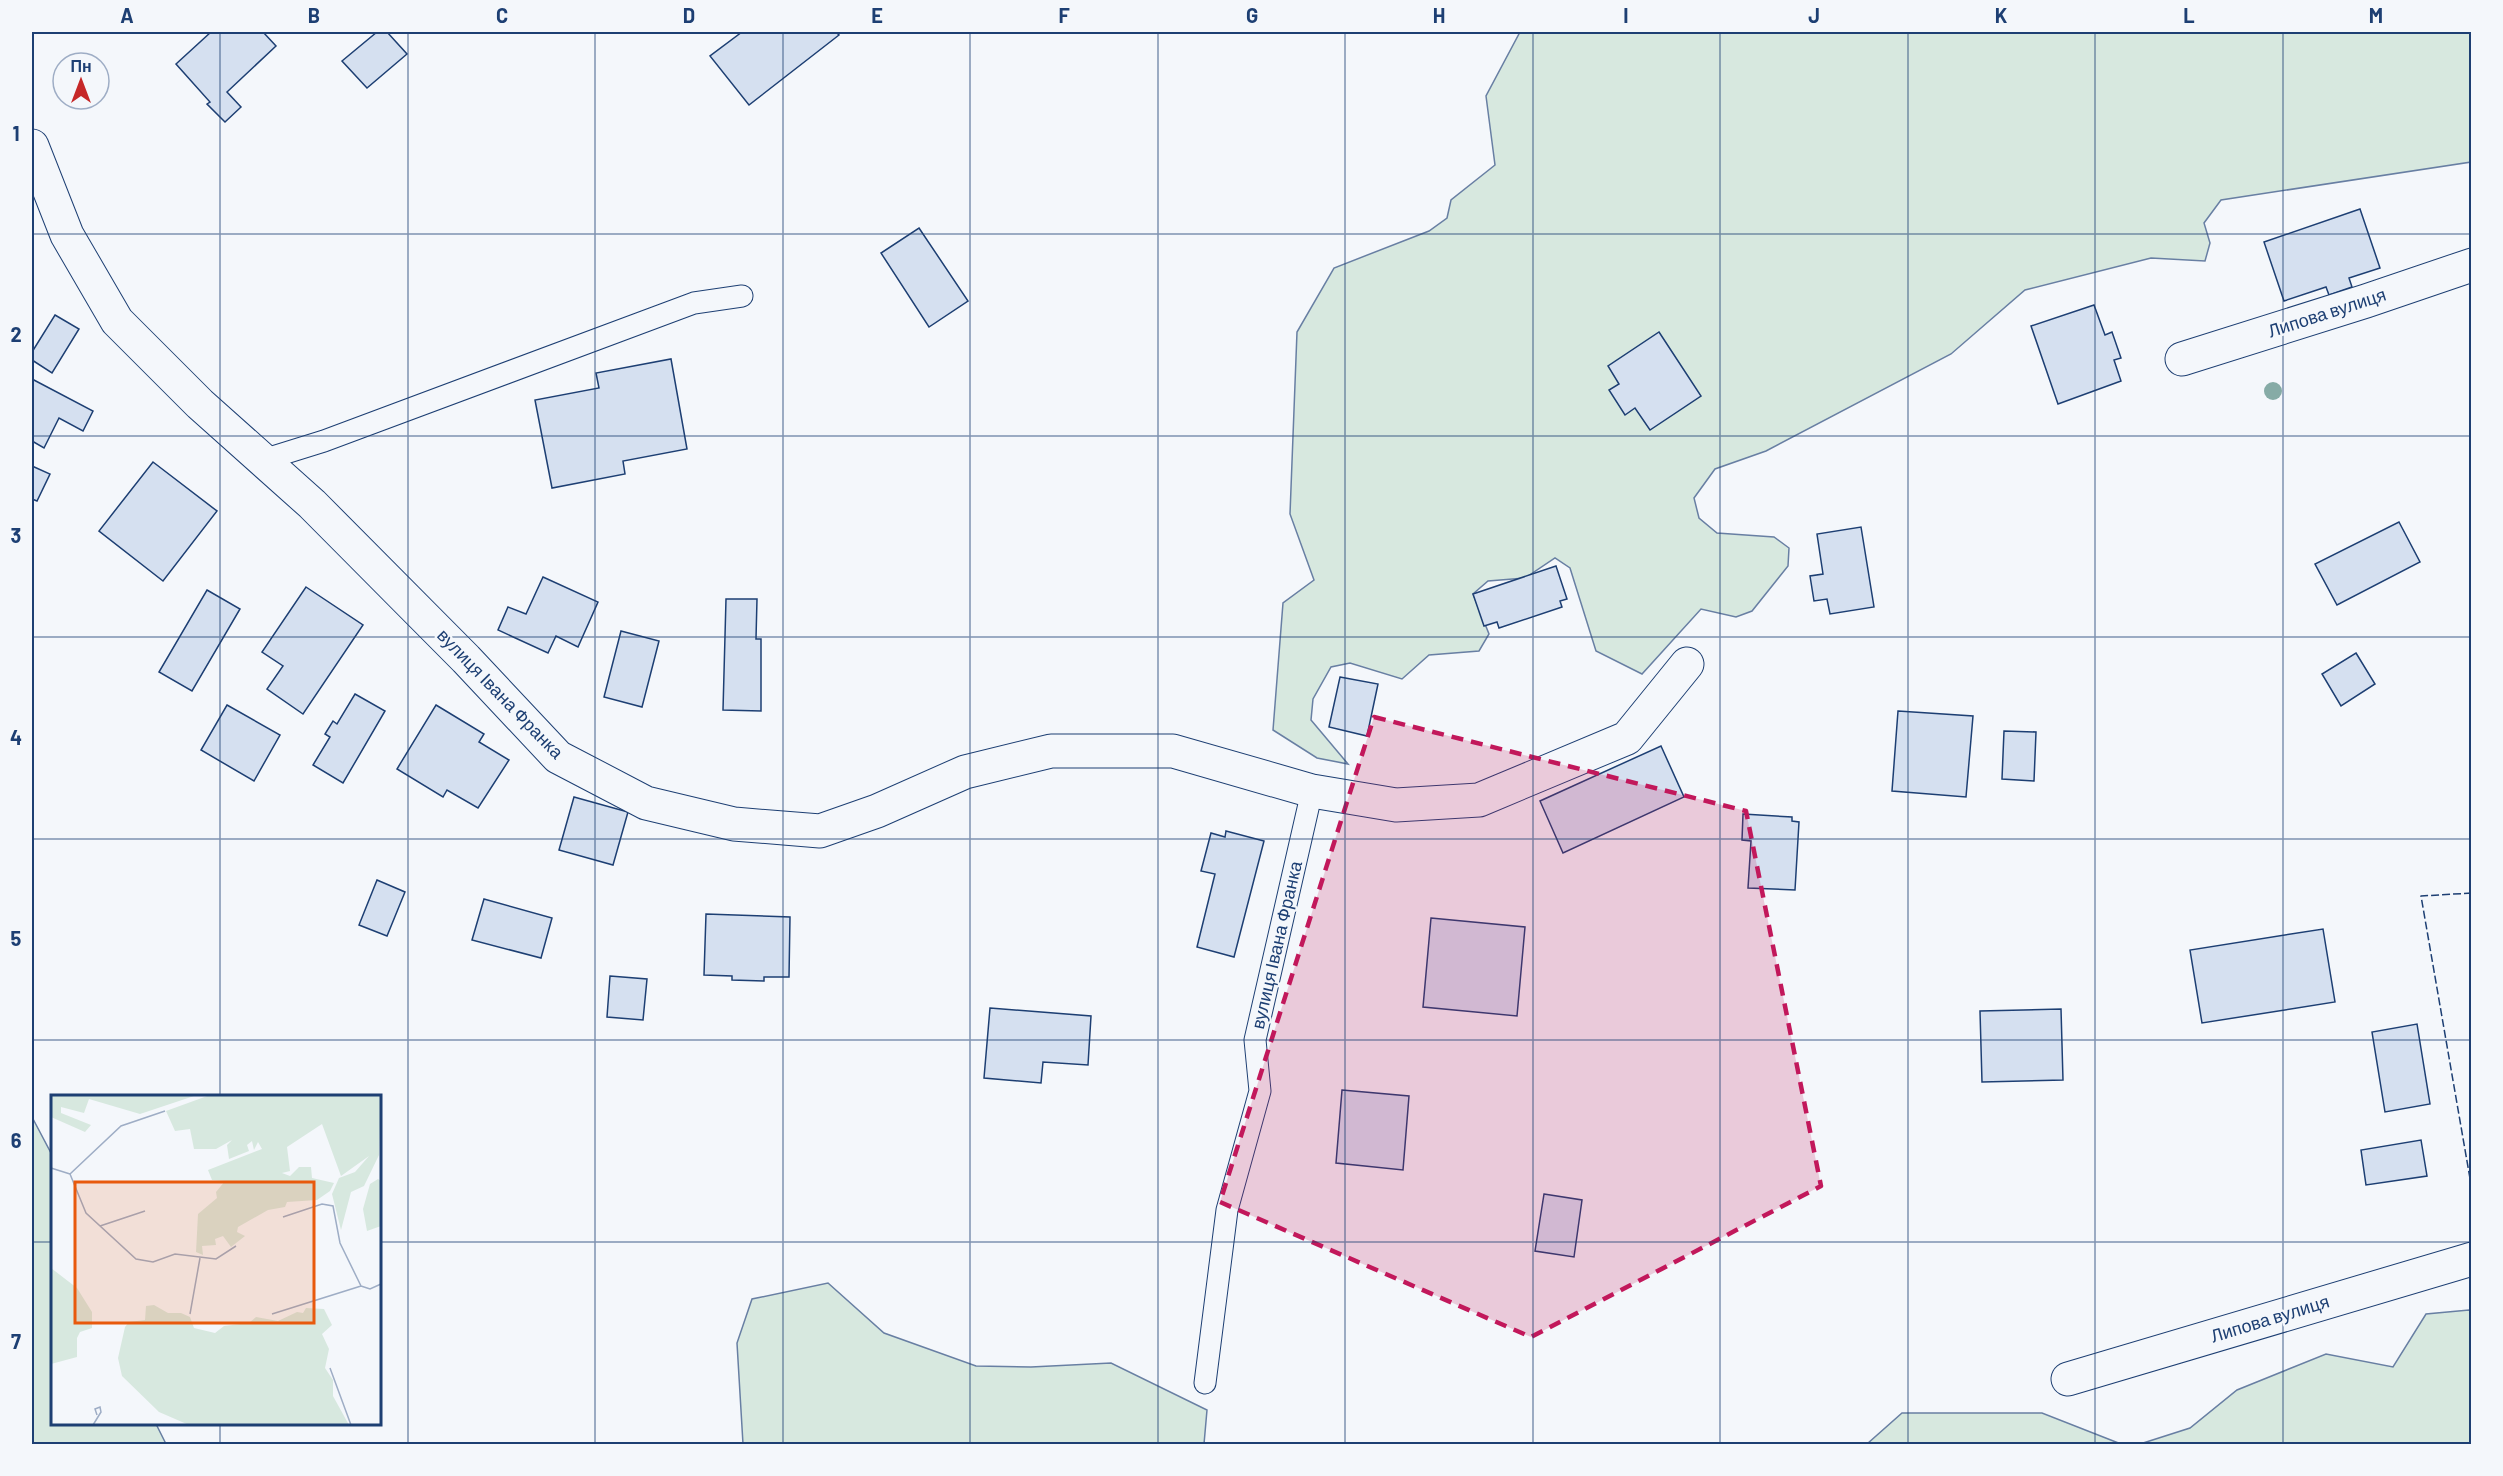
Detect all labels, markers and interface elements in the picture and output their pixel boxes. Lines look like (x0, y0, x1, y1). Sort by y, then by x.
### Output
text: A (120, 3, 134, 27)
text: B (308, 3, 320, 27)
text: C (496, 3, 508, 27)
text: D (683, 3, 695, 27)
text: E (871, 3, 883, 27)
text: F (1058, 3, 1070, 27)
text: G (1246, 3, 1258, 27)
text: H (1433, 3, 1445, 27)
text: I (1623, 3, 1629, 27)
text: J (1808, 3, 1820, 27)
text: K (1995, 3, 2008, 27)
text: L (2183, 3, 2195, 27)
text: M (2369, 3, 2383, 27)
north arrow (51, 51, 111, 111)
text: Пн (70, 56, 92, 75)
text: 1 (12, 121, 20, 145)
street label: Липова вулиця (2265, 283, 2389, 342)
text: 2 (10, 322, 22, 346)
text: 3 (11, 523, 21, 547)
street label: вулиця Івана Франка (433, 624, 569, 763)
text: 4 (10, 725, 22, 749)
street label: вулиця Івана Франка (1246, 858, 1306, 1031)
text: 5 (11, 926, 22, 950)
inset map (51, 1095, 381, 1425)
text: 6 (11, 1128, 22, 1152)
street label: Липова вулиця (2208, 1290, 2332, 1347)
text: 7 (11, 1329, 21, 1353)

